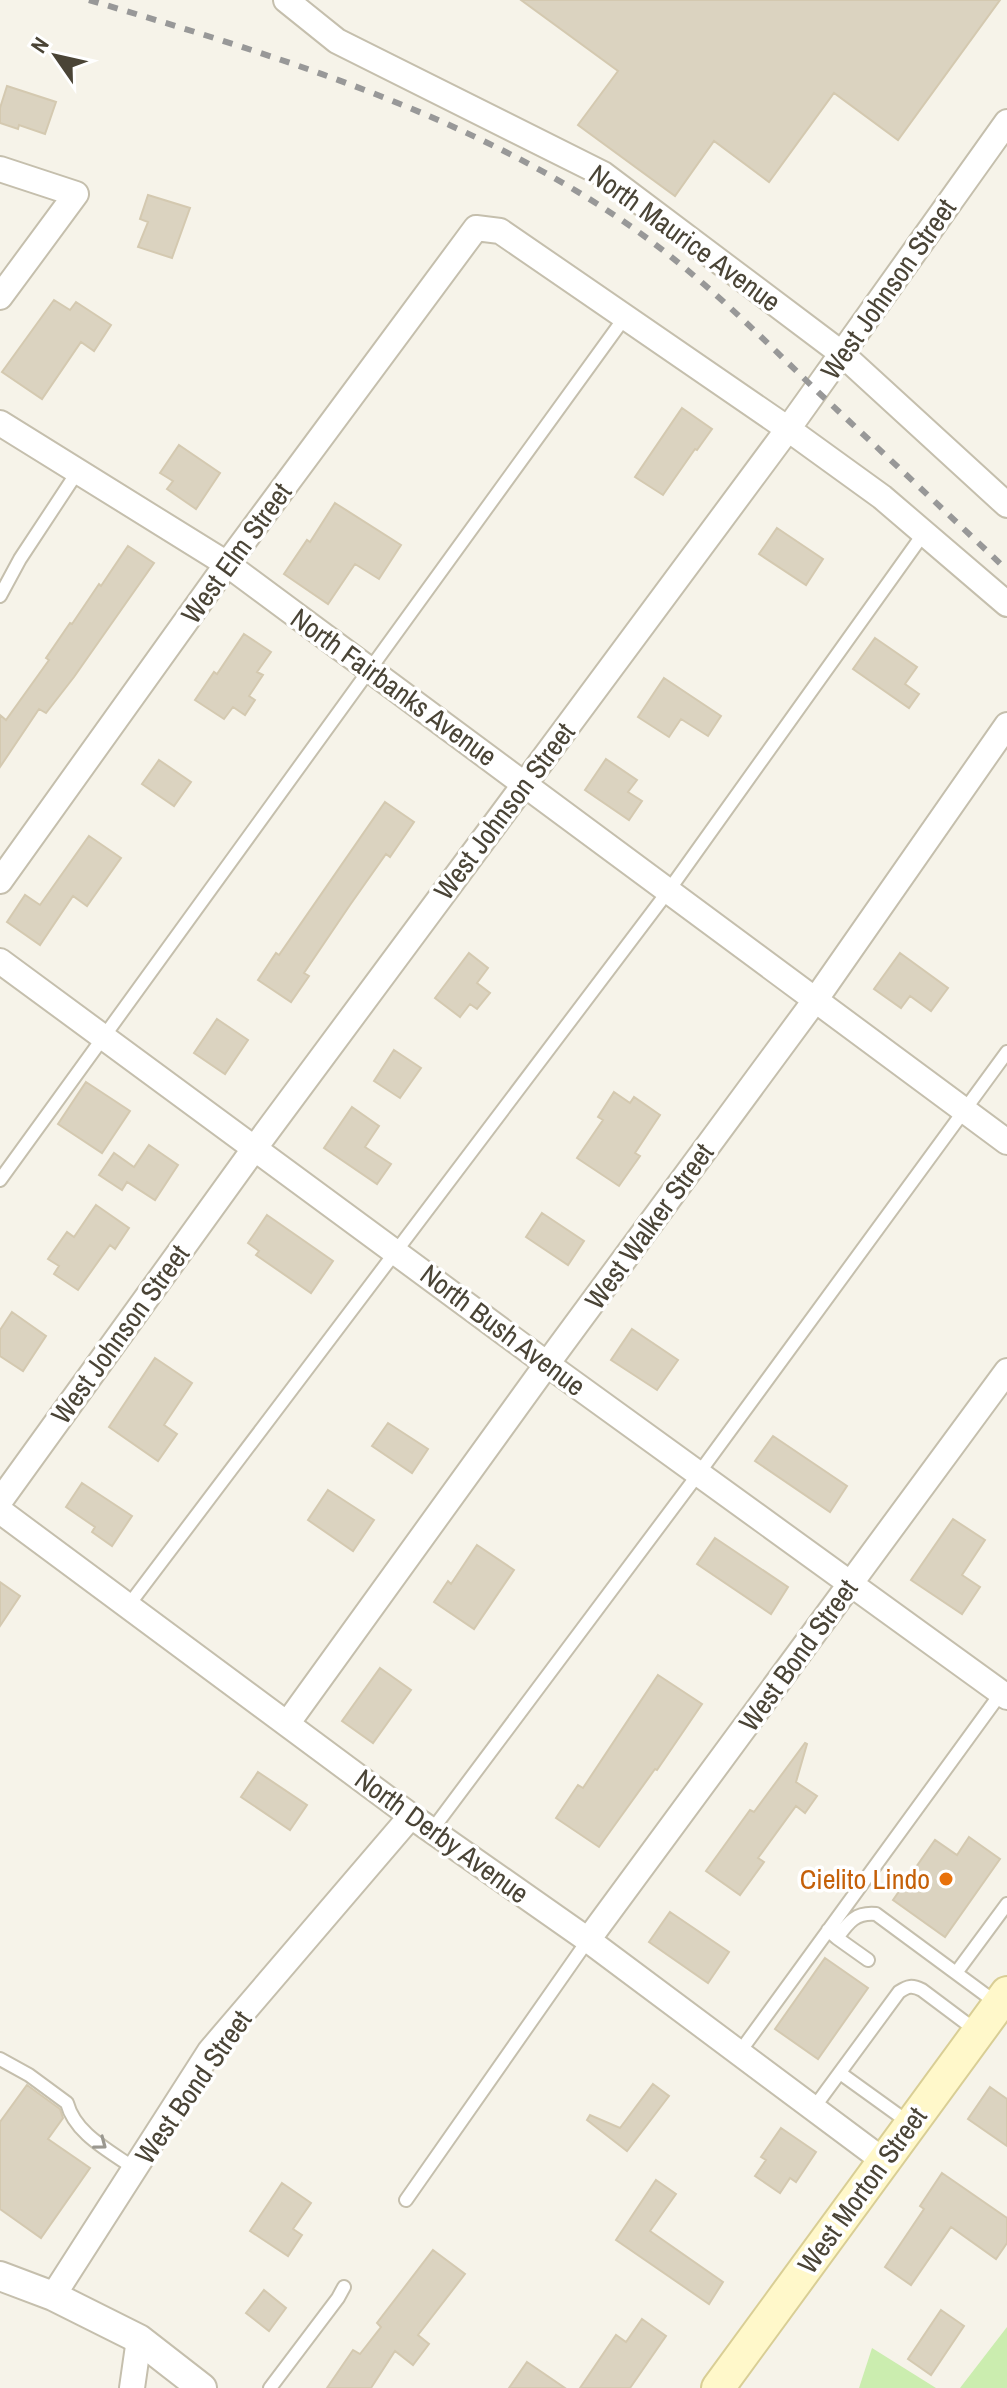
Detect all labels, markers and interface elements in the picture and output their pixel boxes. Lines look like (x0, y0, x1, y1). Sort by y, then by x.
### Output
north arrow (16, 16, 96, 96)
text: N (23, 31, 55, 59)
street label: North Maurice Avenue (582, 156, 788, 320)
street label: West Johnson Street (811, 191, 965, 387)
street label: West Elm Street (172, 475, 300, 631)
street label: North Fairbanks Avenue (283, 599, 505, 775)
street label: West Johnson Street (425, 715, 583, 907)
street label: West Walker Street (576, 1135, 722, 1317)
street label: West Johnson Street (42, 1237, 198, 1431)
street label: North Bush Avenue (413, 1255, 593, 1405)
street label: West Bond Street (730, 1571, 866, 1739)
street label: North Derby Avenue (347, 1760, 537, 1912)
place label: Cielito Lindo (800, 1860, 930, 1898)
marker: Cielito Lindo (937, 1870, 955, 1888)
street label: West Bond Street (126, 2003, 260, 2171)
street label: West Morton Street (789, 2099, 935, 2281)
one-way arrow (92, 2134, 107, 2149)

